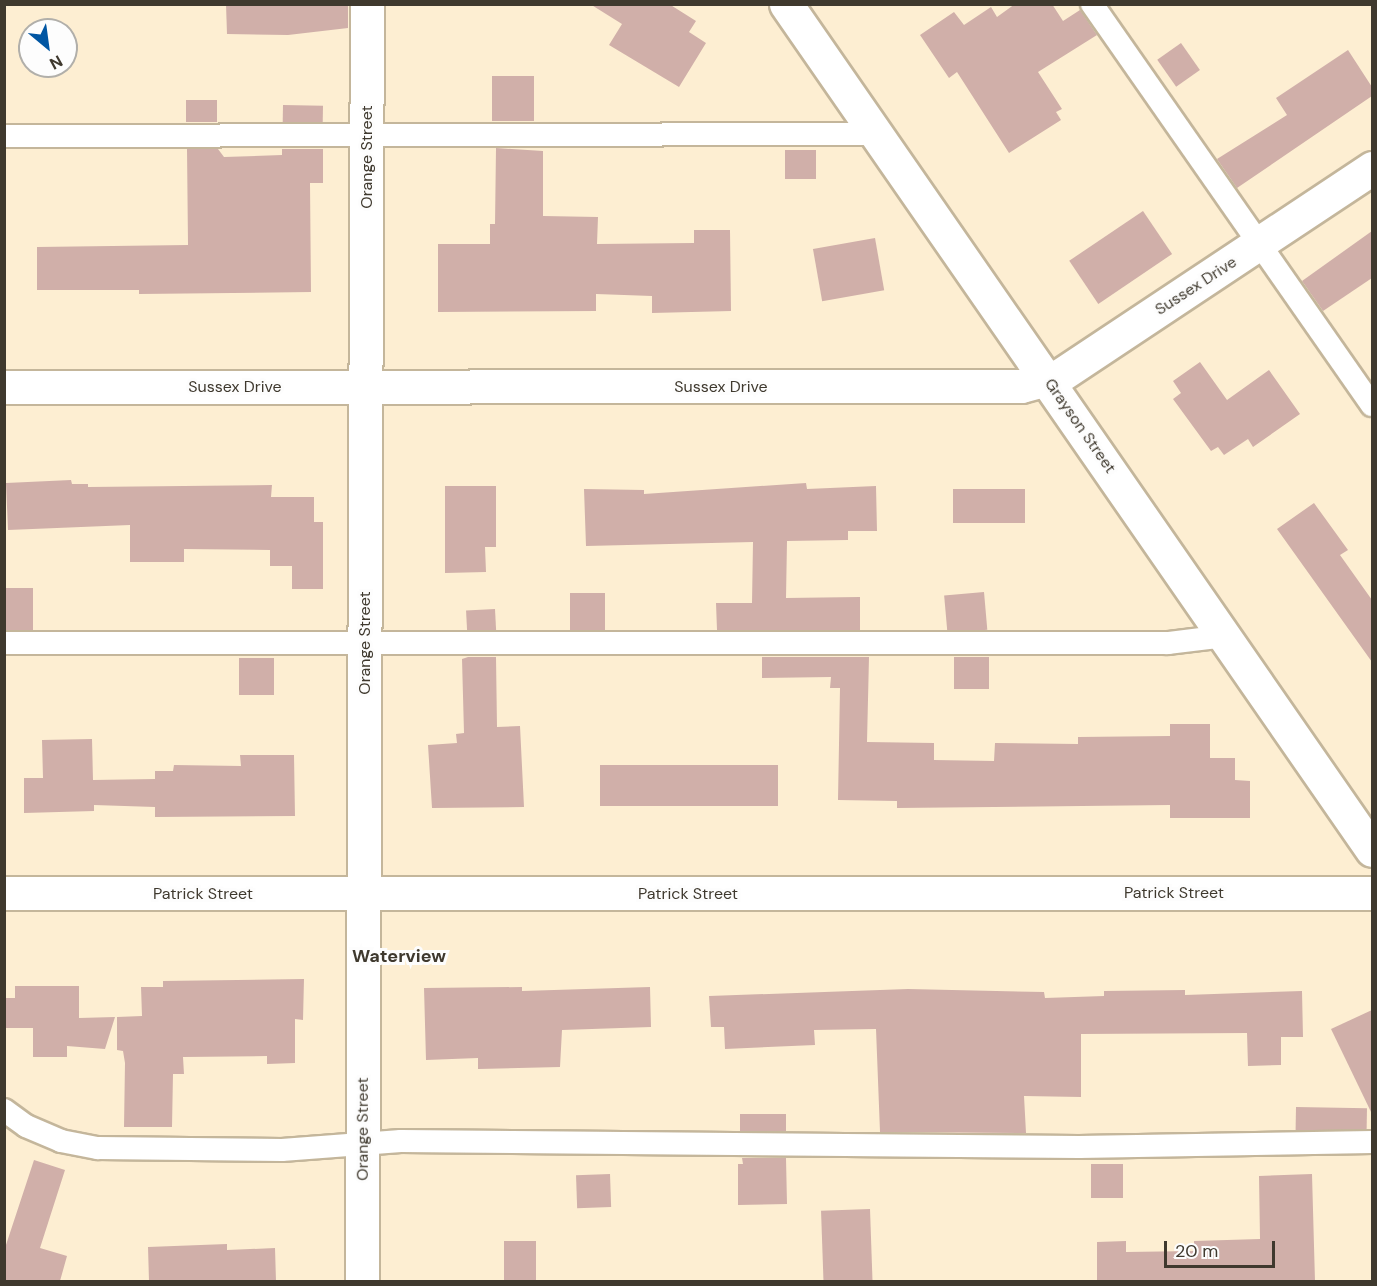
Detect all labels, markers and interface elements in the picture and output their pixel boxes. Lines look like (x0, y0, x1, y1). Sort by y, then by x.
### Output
north arrow (18, 18, 78, 78)
text: N (46, 50, 66, 74)
street label: Orange Street (357, 105, 377, 209)
street label: Sussex Drive (1152, 253, 1240, 319)
street label: Grayson Street (1040, 375, 1120, 477)
street label: Sussex Drive (188, 377, 282, 397)
street label: Sussex Drive (674, 377, 768, 397)
street label: Orange Street (355, 591, 375, 695)
street label: Patrick Street (1124, 883, 1224, 903)
street label: Patrick Street (153, 884, 253, 904)
street label: Patrick Street (638, 884, 738, 904)
district label: Waterview (352, 945, 446, 967)
street label: Orange Street (353, 1077, 373, 1181)
scale bar (1167, 1229, 1278, 1267)
text: 20 m (1175, 1239, 1218, 1263)

